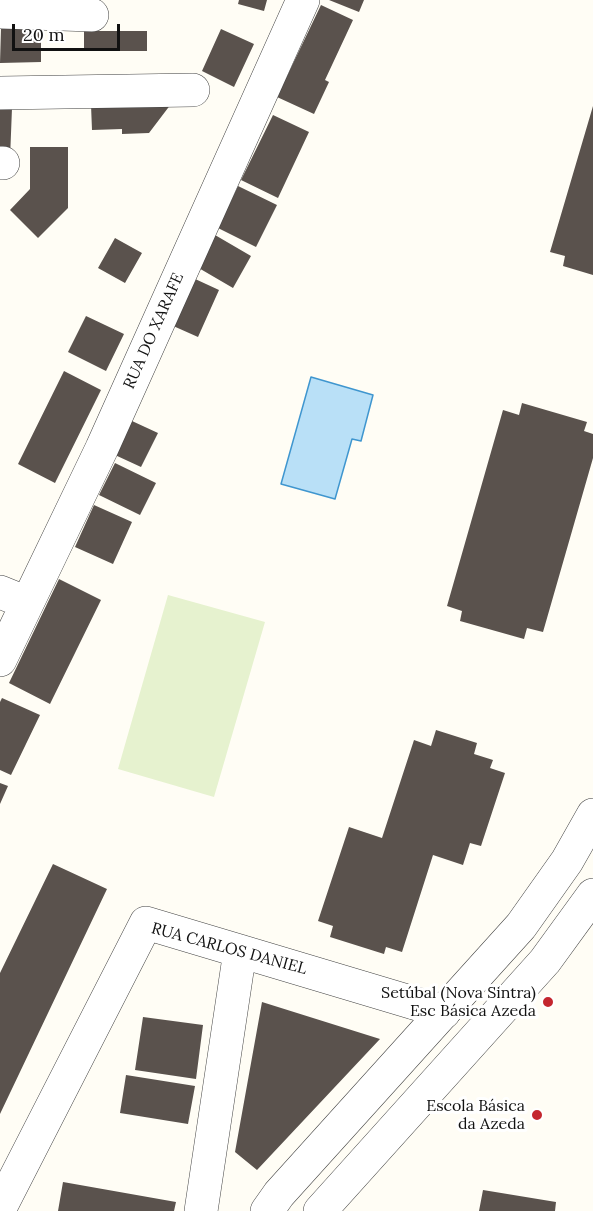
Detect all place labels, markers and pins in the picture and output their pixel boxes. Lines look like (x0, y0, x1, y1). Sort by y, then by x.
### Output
place label: Setúbal (Nova Sintra) Esc Básica Azeda (381, 983, 536, 1021)
marker: Setúbal (Nova Sintra) Esc Básica Azeda (541, 995, 555, 1009)
place label: Escola Básica da Azeda (426, 1096, 525, 1134)
marker: Escola Básica da Azeda (530, 1108, 544, 1122)

